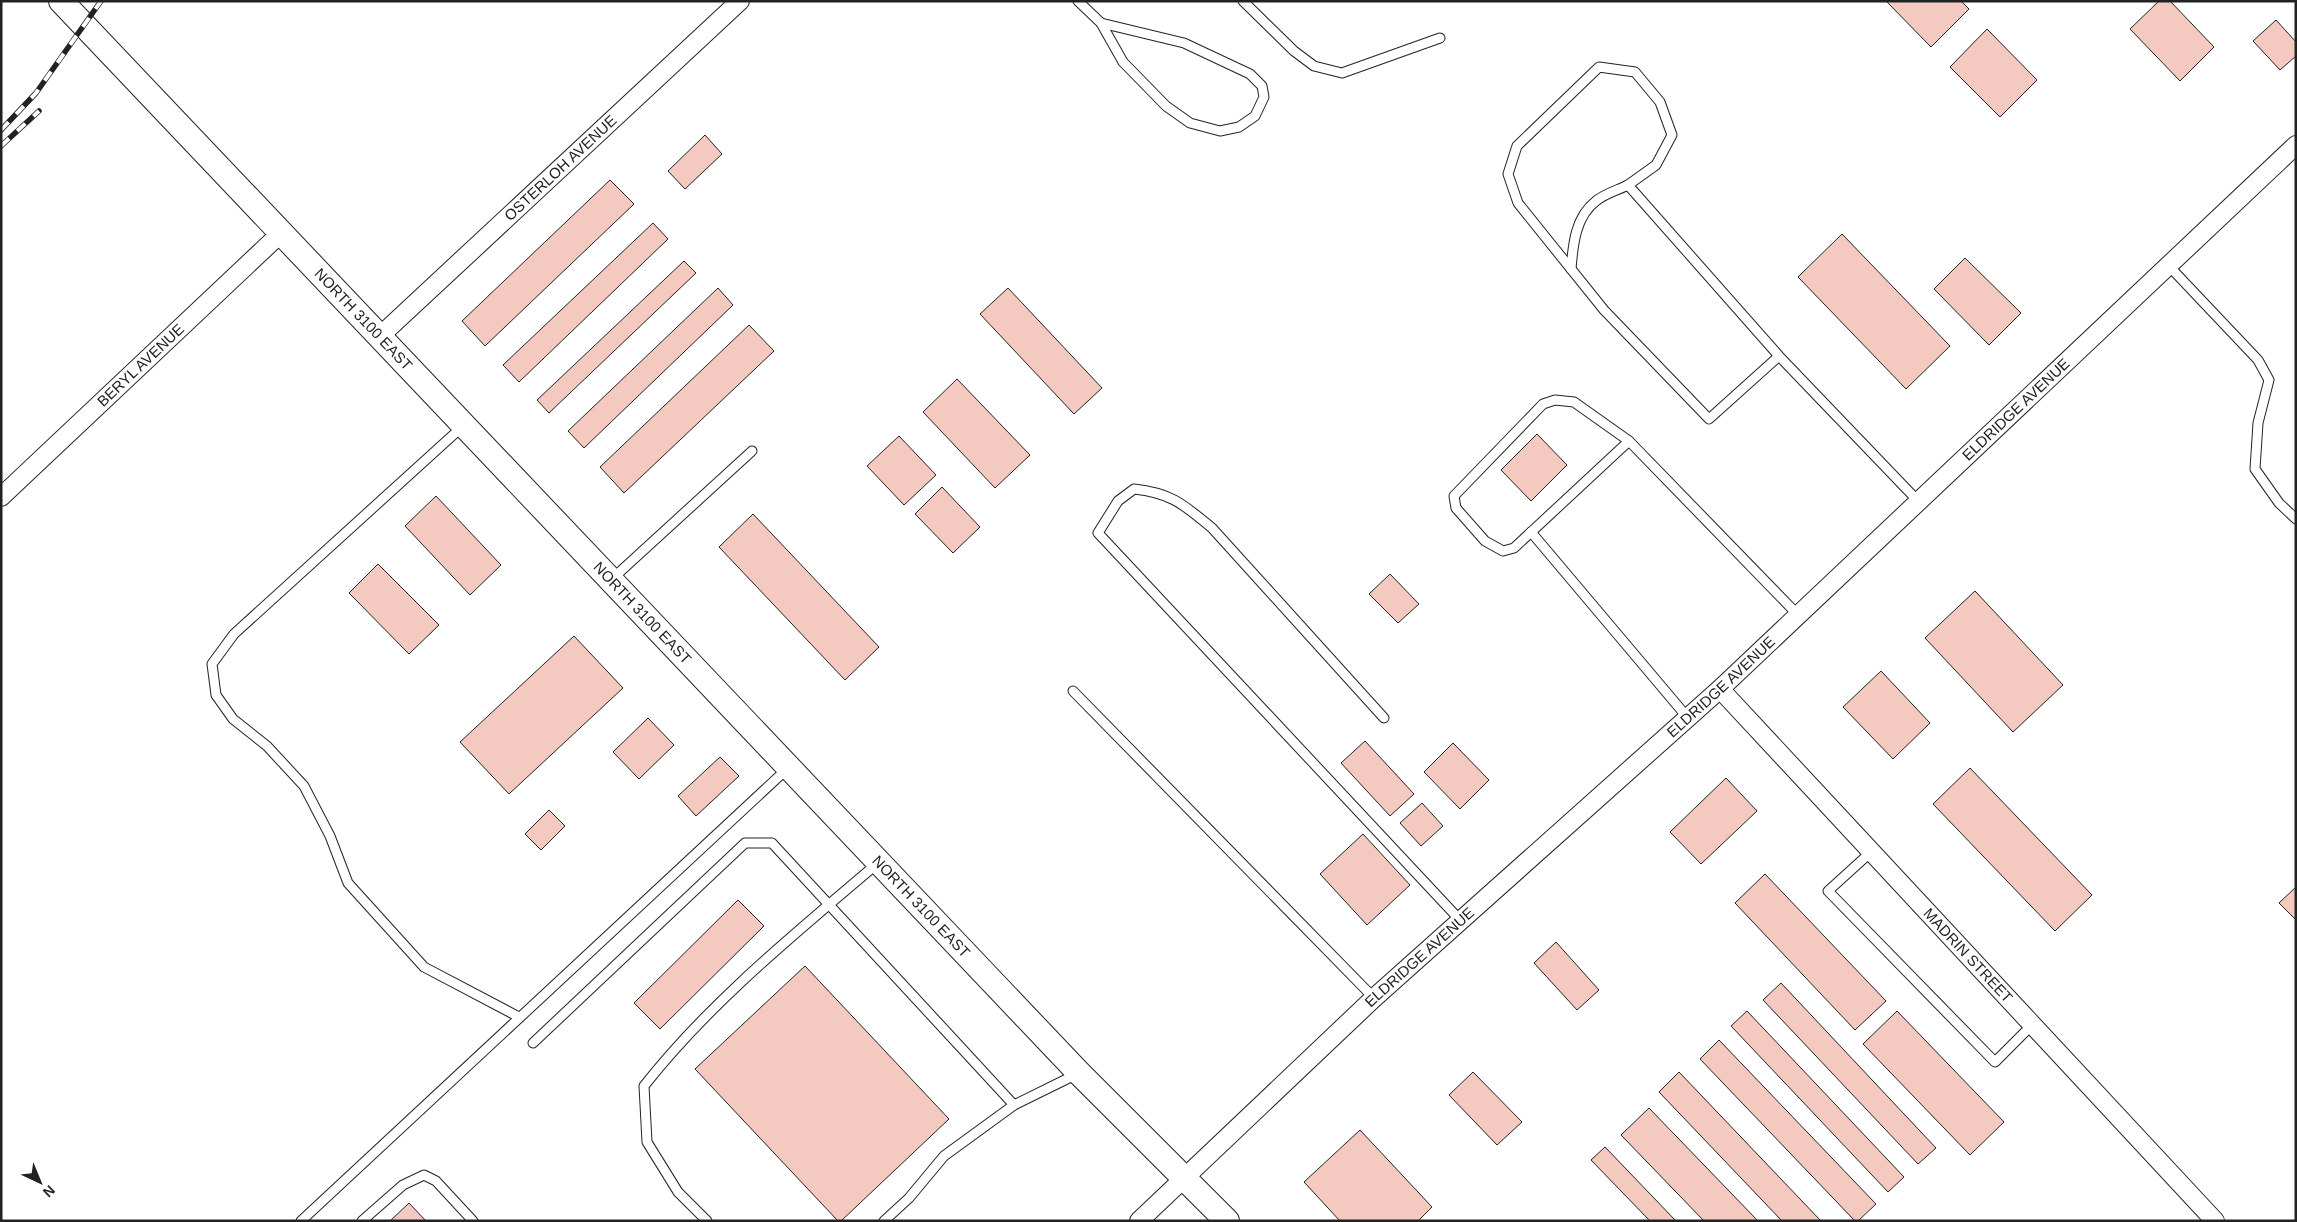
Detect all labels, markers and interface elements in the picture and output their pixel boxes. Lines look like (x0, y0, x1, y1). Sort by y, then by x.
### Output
street label: OSTERLOH AVENUE (501, 112, 620, 224)
street label: NORTH 3100 EAST (311, 265, 416, 373)
street label: BERYL AVENUE (94, 320, 187, 410)
street label: ELDRIDGE AVENUE (1959, 355, 2073, 464)
street label: NORTH 3100 EAST (590, 558, 695, 667)
street label: ELDRIDGE AVENUE (1663, 633, 1778, 740)
street label: NORTH 3100 EAST (869, 852, 974, 961)
street label: ELDRIDGE AVENUE (1361, 904, 1477, 1010)
street label: MADRIN STREET (1920, 904, 2016, 1006)
north arrow (15, 1157, 65, 1207)
text: N (40, 1182, 58, 1201)

